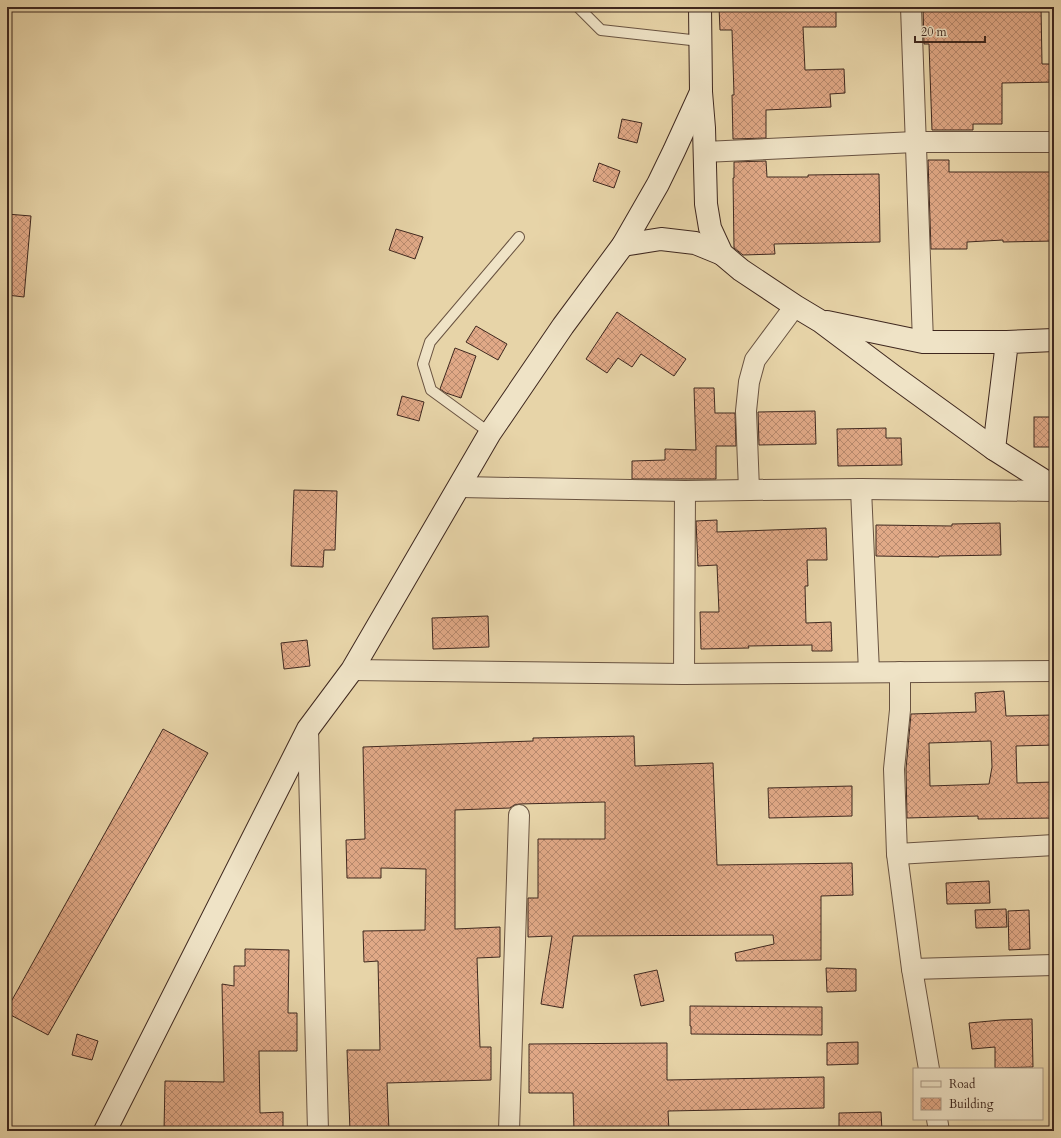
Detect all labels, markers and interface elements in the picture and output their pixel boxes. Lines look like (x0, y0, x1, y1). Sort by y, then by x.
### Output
scale bar (915, 18, 985, 44)
text: 20 m (921, 24, 948, 40)
legend (913, 1068, 1043, 1120)
text: Road (949, 1076, 976, 1092)
text: Building (949, 1096, 994, 1112)

